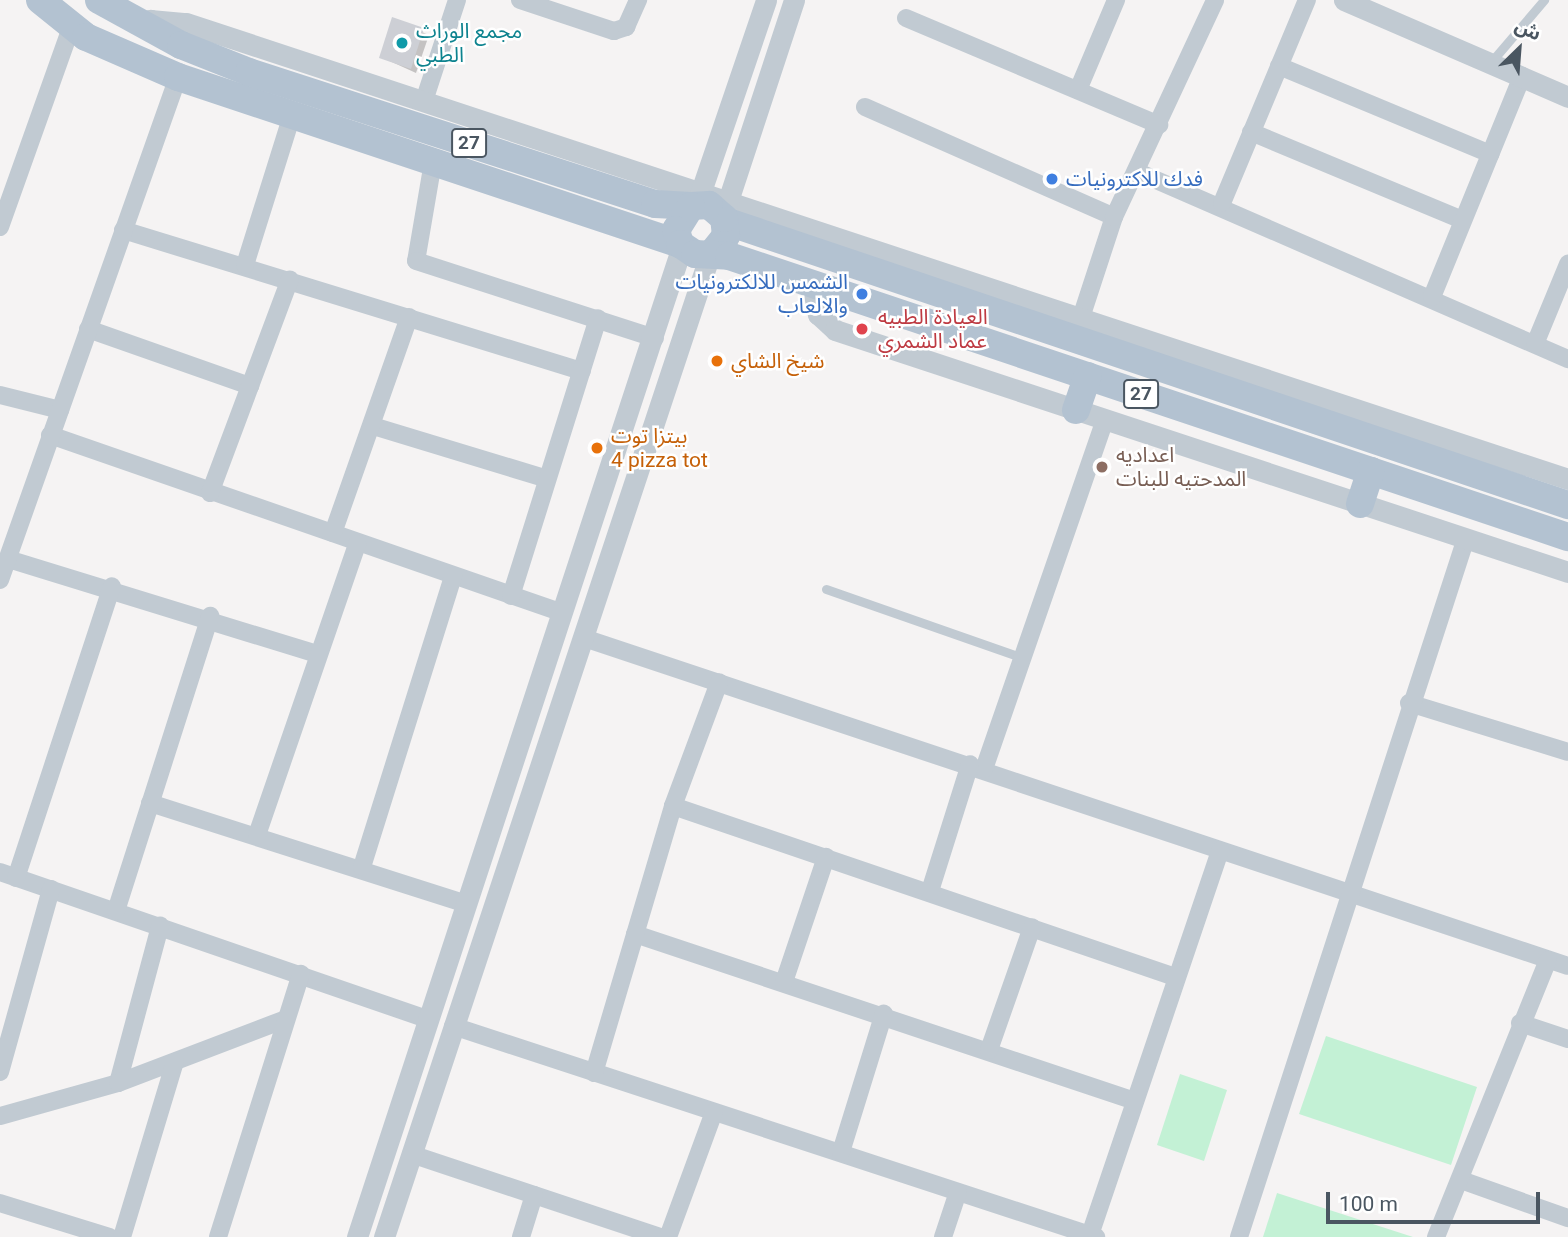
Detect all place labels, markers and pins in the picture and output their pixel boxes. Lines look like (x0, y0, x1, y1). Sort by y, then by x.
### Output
place label: مجمع الوراث الطبي (416, 18, 522, 68)
marker: مجمع الوراث الطبي (394, 35, 410, 51)
place label: فدك للاكترونيات (1066, 166, 1203, 192)
marker: فدك للاكترونيات (1044, 171, 1060, 187)
place label: الشمس للالكترونيات والالعاب (676, 269, 848, 319)
marker: الشمس للالكترونيات والالعاب (854, 286, 870, 302)
place label: العيادة الطبيه عماد الشمري (878, 304, 988, 354)
marker: العيادة الطبيه عماد الشمري (852, 319, 872, 339)
place label: شيخ الشاي (731, 348, 825, 374)
marker: شيخ الشاي (709, 353, 725, 369)
place label: بيتزا توت 4 pizza tot (611, 423, 708, 473)
marker: بيتزا توت 4 pizza tot (589, 440, 605, 456)
place label: اعداديه المدحتيه للبنات (1116, 442, 1246, 492)
marker: اعداديه المدحتيه للبنات (1094, 459, 1110, 475)

